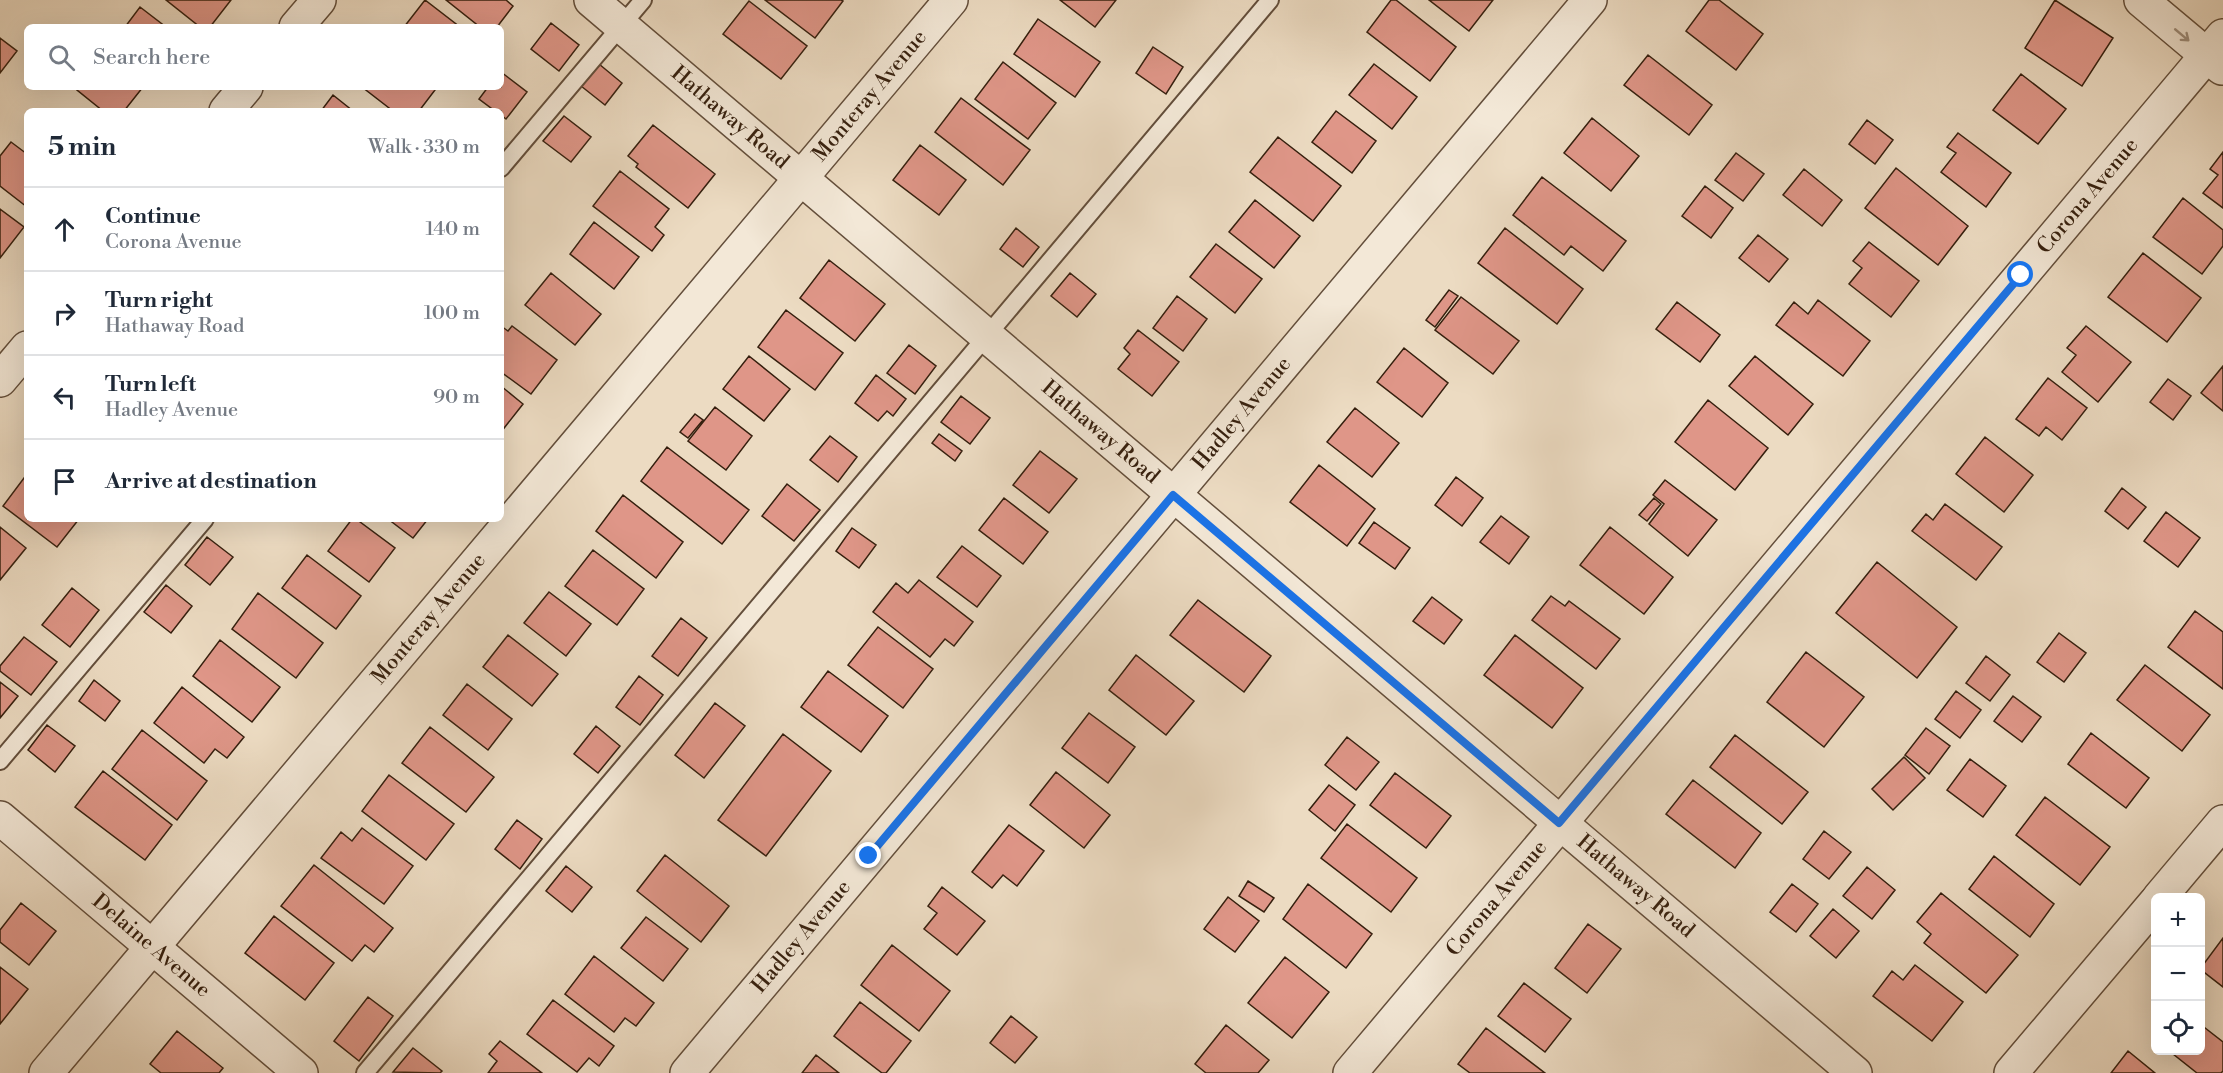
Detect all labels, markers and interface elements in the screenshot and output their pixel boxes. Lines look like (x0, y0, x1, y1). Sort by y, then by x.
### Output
search box (24, 24, 504, 90)
street label: Monteray Avenue (807, 25, 933, 167)
one-way arrow (2174, 28, 2190, 41)
icon: search (45, 41, 78, 74)
text: Search here (93, 44, 210, 71)
street label: Hathaway Road (665, 60, 794, 175)
text: 5 min (48, 131, 116, 163)
street label: Corona Avenue (2032, 133, 2144, 260)
text: Walk · 330 m (368, 135, 480, 160)
text: Continue (105, 203, 201, 230)
icon: ahead (48, 213, 81, 246)
text: 140 m (425, 217, 480, 242)
text: Corona Avenue (105, 230, 242, 255)
route start (2007, 261, 2033, 287)
text: Turn right (105, 287, 213, 314)
icon: right (48, 297, 81, 330)
text: 100 m (424, 301, 480, 326)
text: Hathaway Road (105, 314, 244, 339)
street label: Hadley Avenue (1187, 352, 1297, 475)
text: Turn left (105, 371, 196, 398)
street label: Hathaway Road (1036, 375, 1165, 490)
icon: left (48, 381, 81, 414)
text: 90 m (433, 385, 480, 410)
text: Hadley Avenue (105, 398, 238, 423)
icon: arrive (48, 465, 81, 498)
text: Arrive at destination (105, 468, 317, 495)
street label: Monteray Avenue (366, 548, 492, 690)
street label: Hathaway Road (1571, 829, 1700, 944)
street label: Corona Avenue (1441, 835, 1553, 962)
route end (855, 842, 881, 868)
street label: Hadley Avenue (747, 875, 857, 999)
street label: Delaine Avenue (86, 888, 216, 1004)
map controls (2151, 893, 2205, 1055)
button: + (2151, 893, 2205, 947)
button: − (2151, 947, 2205, 1001)
button: locate (2151, 1001, 2205, 1055)

